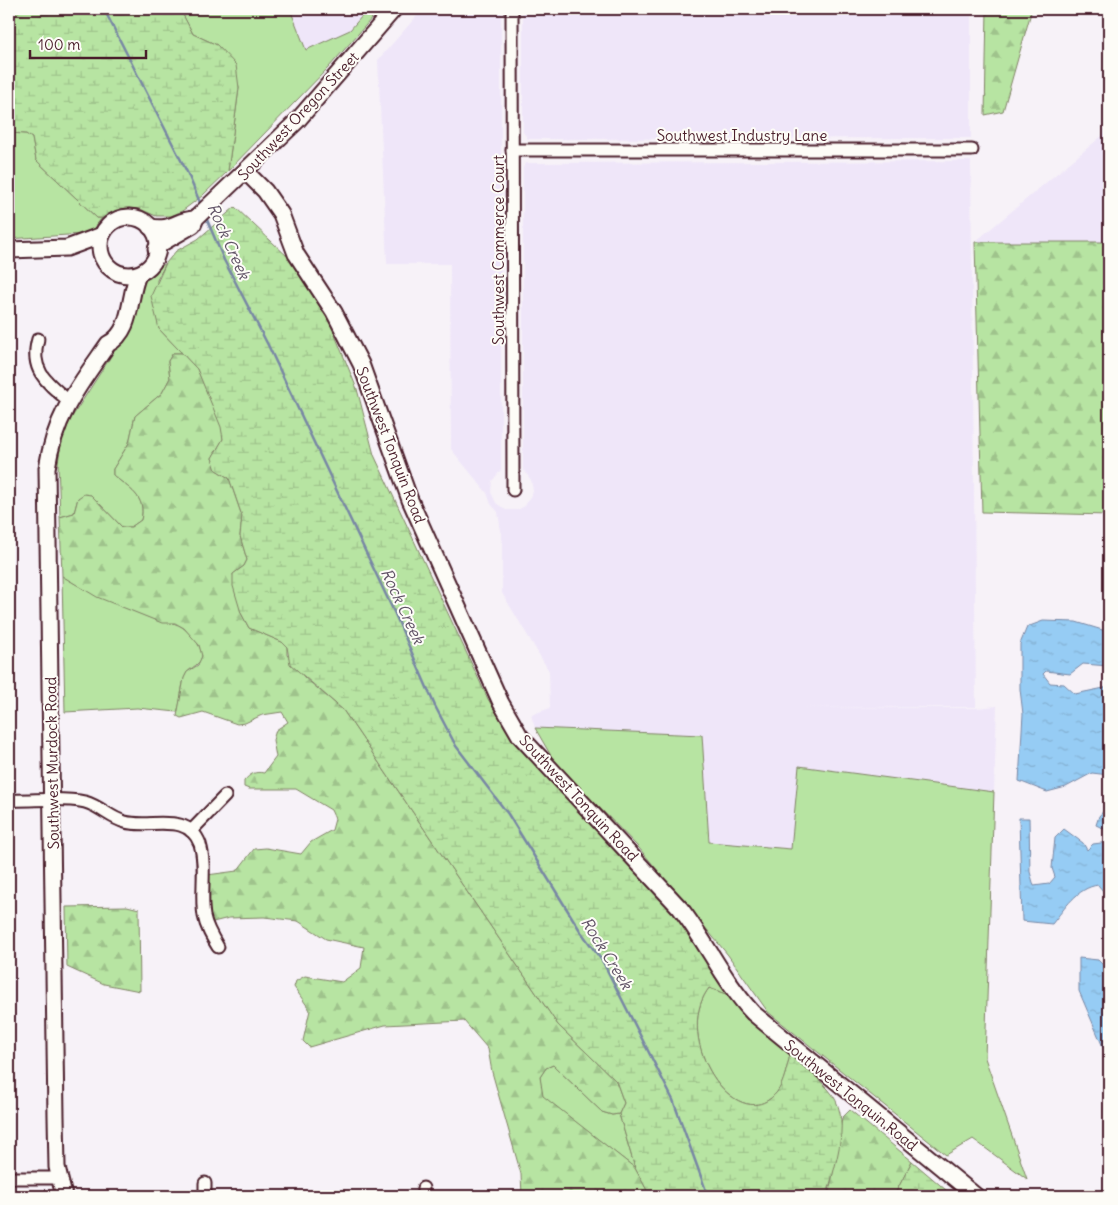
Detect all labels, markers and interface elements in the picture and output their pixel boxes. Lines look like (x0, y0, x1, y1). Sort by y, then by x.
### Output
scale bar (30, 28, 146, 60)
text: 100 m (38, 35, 80, 54)
street label: Southwest Oregon Street (233, 48, 363, 184)
street label: Southwest Industry Lane (657, 126, 827, 145)
street label: Southwest Commerce Court (489, 155, 508, 345)
water label: Rock Creek (203, 200, 255, 284)
street label: Southwest Tonquin Road (352, 364, 430, 526)
water label: Rock Creek (377, 565, 430, 649)
street label: Southwest Murdock Road (41, 676, 63, 849)
street label: Southwest Tonquin Road (515, 731, 643, 865)
water label: Rock Creek (577, 913, 638, 994)
street label: Southwest Tonquin Road (780, 1035, 922, 1155)

